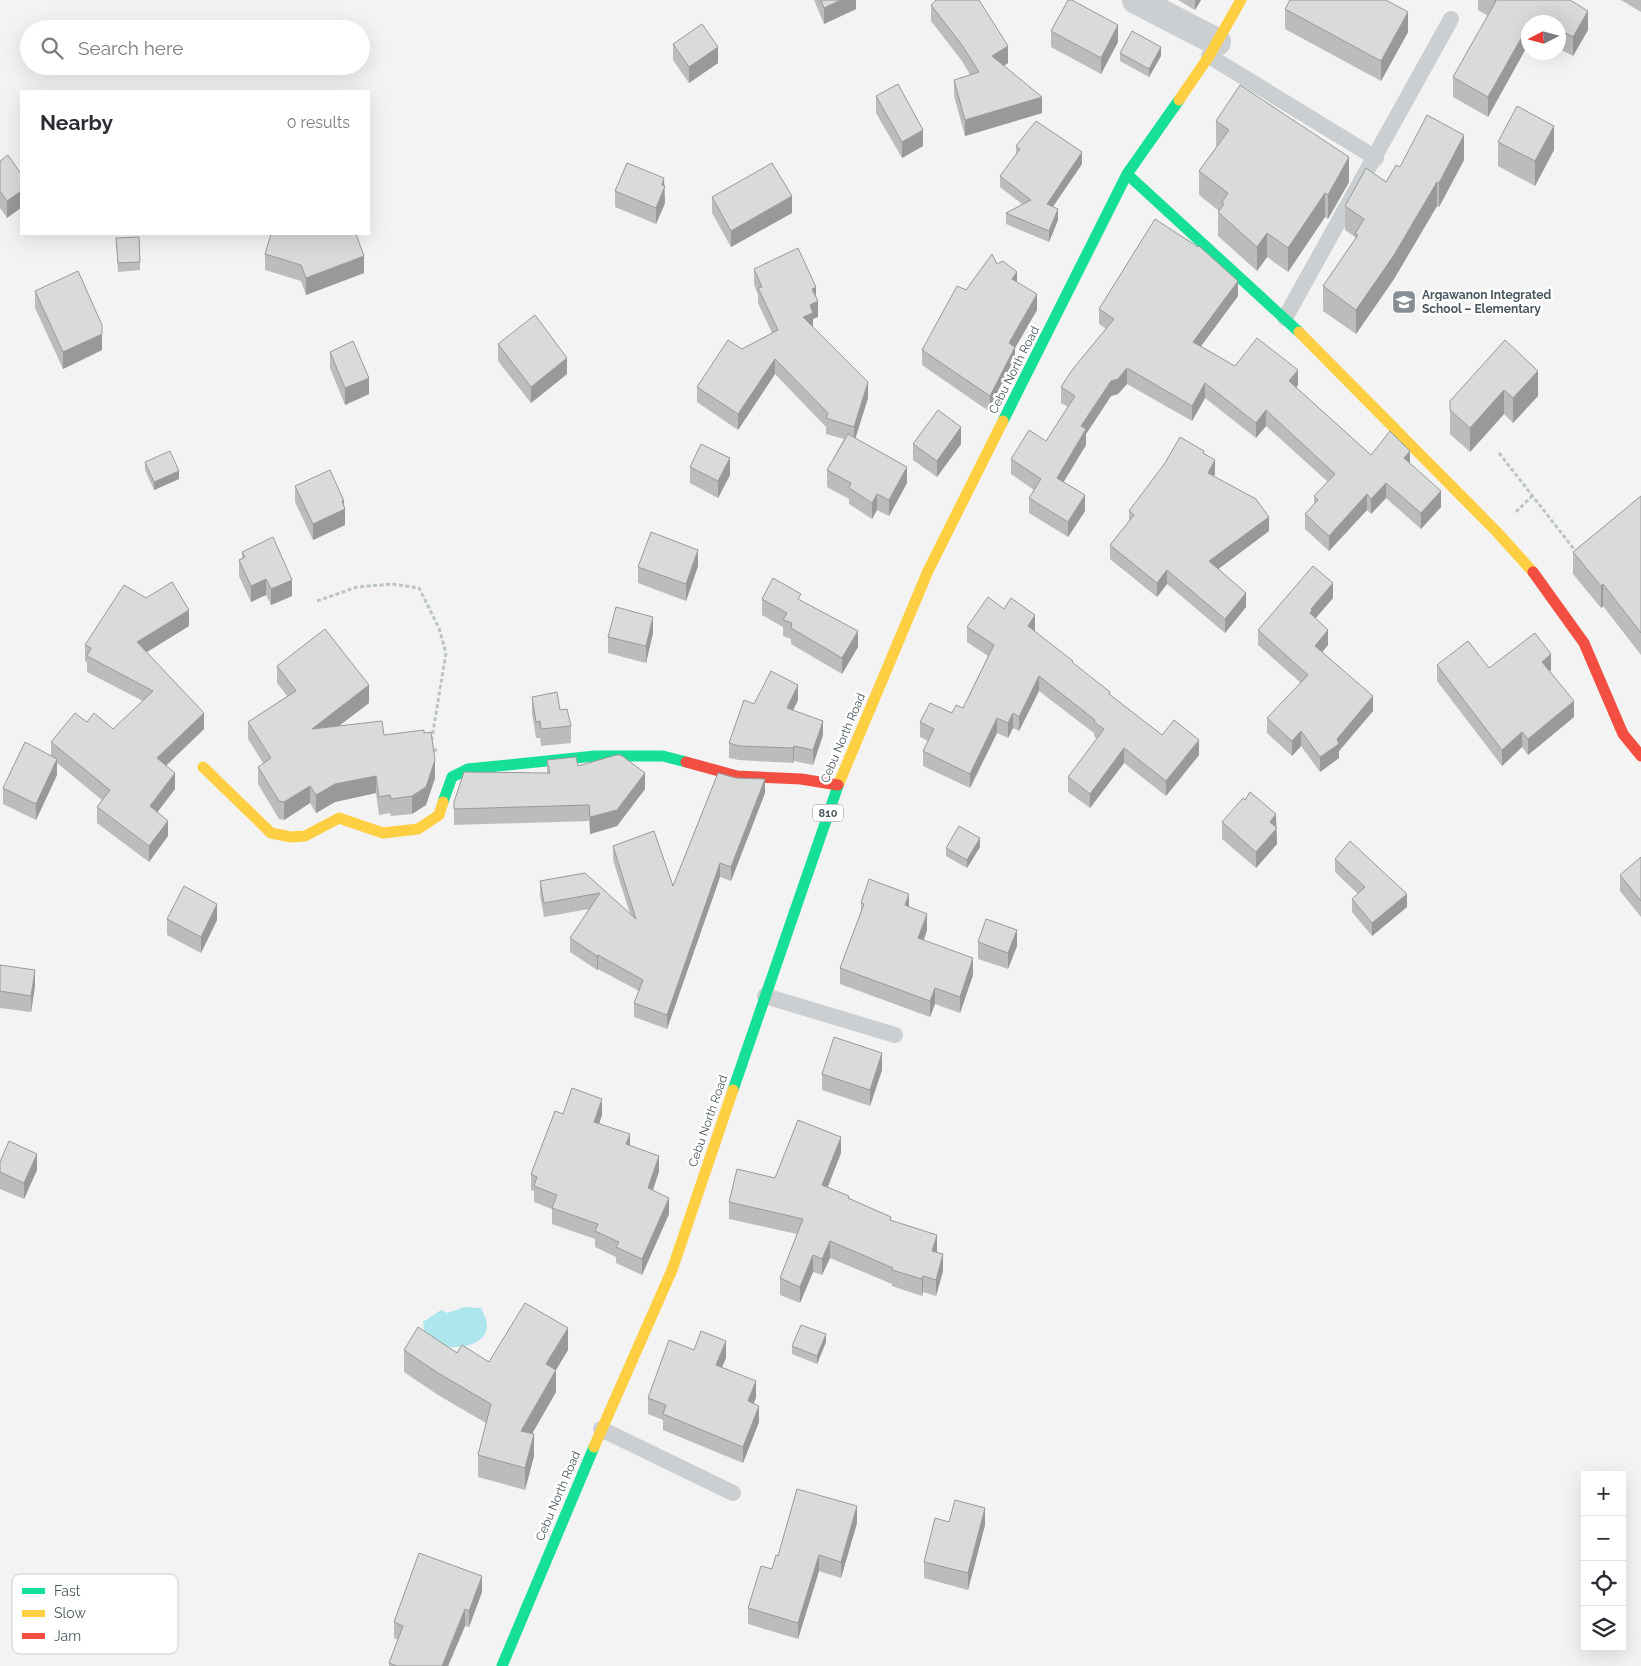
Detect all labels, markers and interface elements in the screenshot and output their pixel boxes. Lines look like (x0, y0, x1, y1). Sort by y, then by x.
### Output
north arrow (1521, 15, 1566, 60)
search box (20, 20, 370, 75)
icon: search (38, 34, 66, 62)
text: Search here (78, 37, 184, 59)
text: Nearby (40, 110, 113, 135)
text: 0 results (287, 113, 350, 132)
place label: Argawanon Integrated School – Elementary (1422, 288, 1551, 316)
school or university icon: Argawanon Integrated School – Elementary (1391, 289, 1417, 315)
street label: Cebu North Road (986, 324, 1042, 416)
street label: Cebu North Road (818, 691, 868, 785)
road number: 810 (813, 804, 843, 821)
street label: Cebu North Road (686, 1073, 730, 1169)
street label: Cebu North Road (533, 1449, 583, 1543)
map controls (1581, 1471, 1626, 1651)
button: + (1581, 1471, 1626, 1516)
button: − (1581, 1516, 1626, 1561)
button: locate (1581, 1561, 1626, 1606)
legend (12, 1574, 178, 1654)
text: Fast (54, 1583, 81, 1599)
text: Slow (54, 1605, 86, 1621)
button: layers (1581, 1606, 1626, 1651)
text: Jam (54, 1628, 81, 1644)

